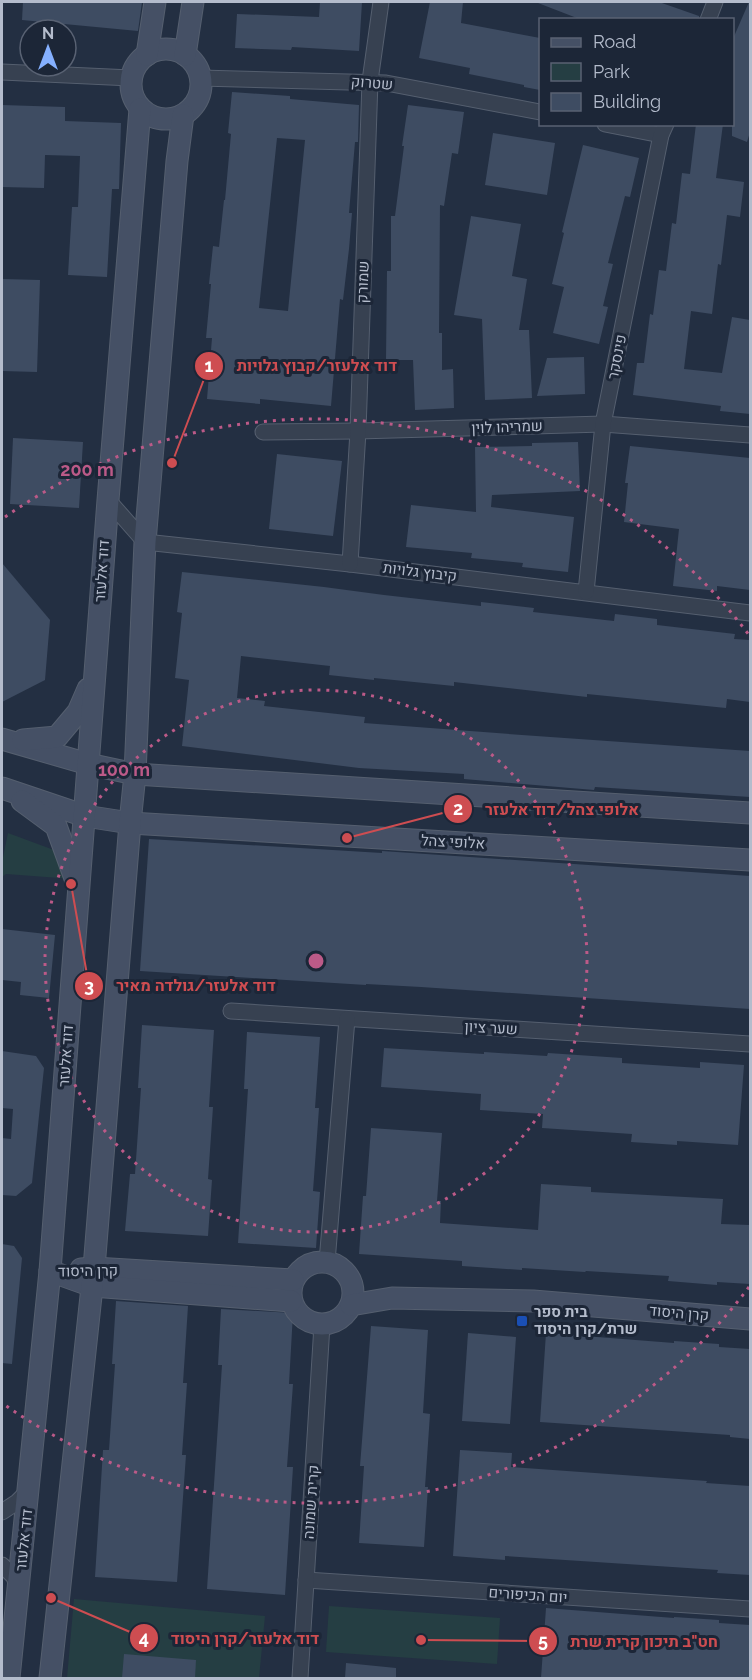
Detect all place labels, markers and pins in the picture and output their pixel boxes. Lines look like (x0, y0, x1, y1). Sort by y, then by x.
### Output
callout: דוד אלעזר/קבוץ גלויות (194, 349, 409, 383)
callout: אלופי צהל/דוד אלעזר (443, 792, 651, 826)
centre of rings (306, 951, 326, 971)
callout: דוד אלעזר/גולדה מאיר (74, 969, 288, 1003)
place label: בית ספר שרת/קרן היסוד (534, 1303, 637, 1338)
marker: בית ספר שרת/קרן היסוד (515, 1314, 529, 1328)
callout: דוד אלעזר/קרן היסוד (129, 1621, 331, 1655)
callout: חט"ב תיכון קרית שרת (528, 1624, 730, 1658)

